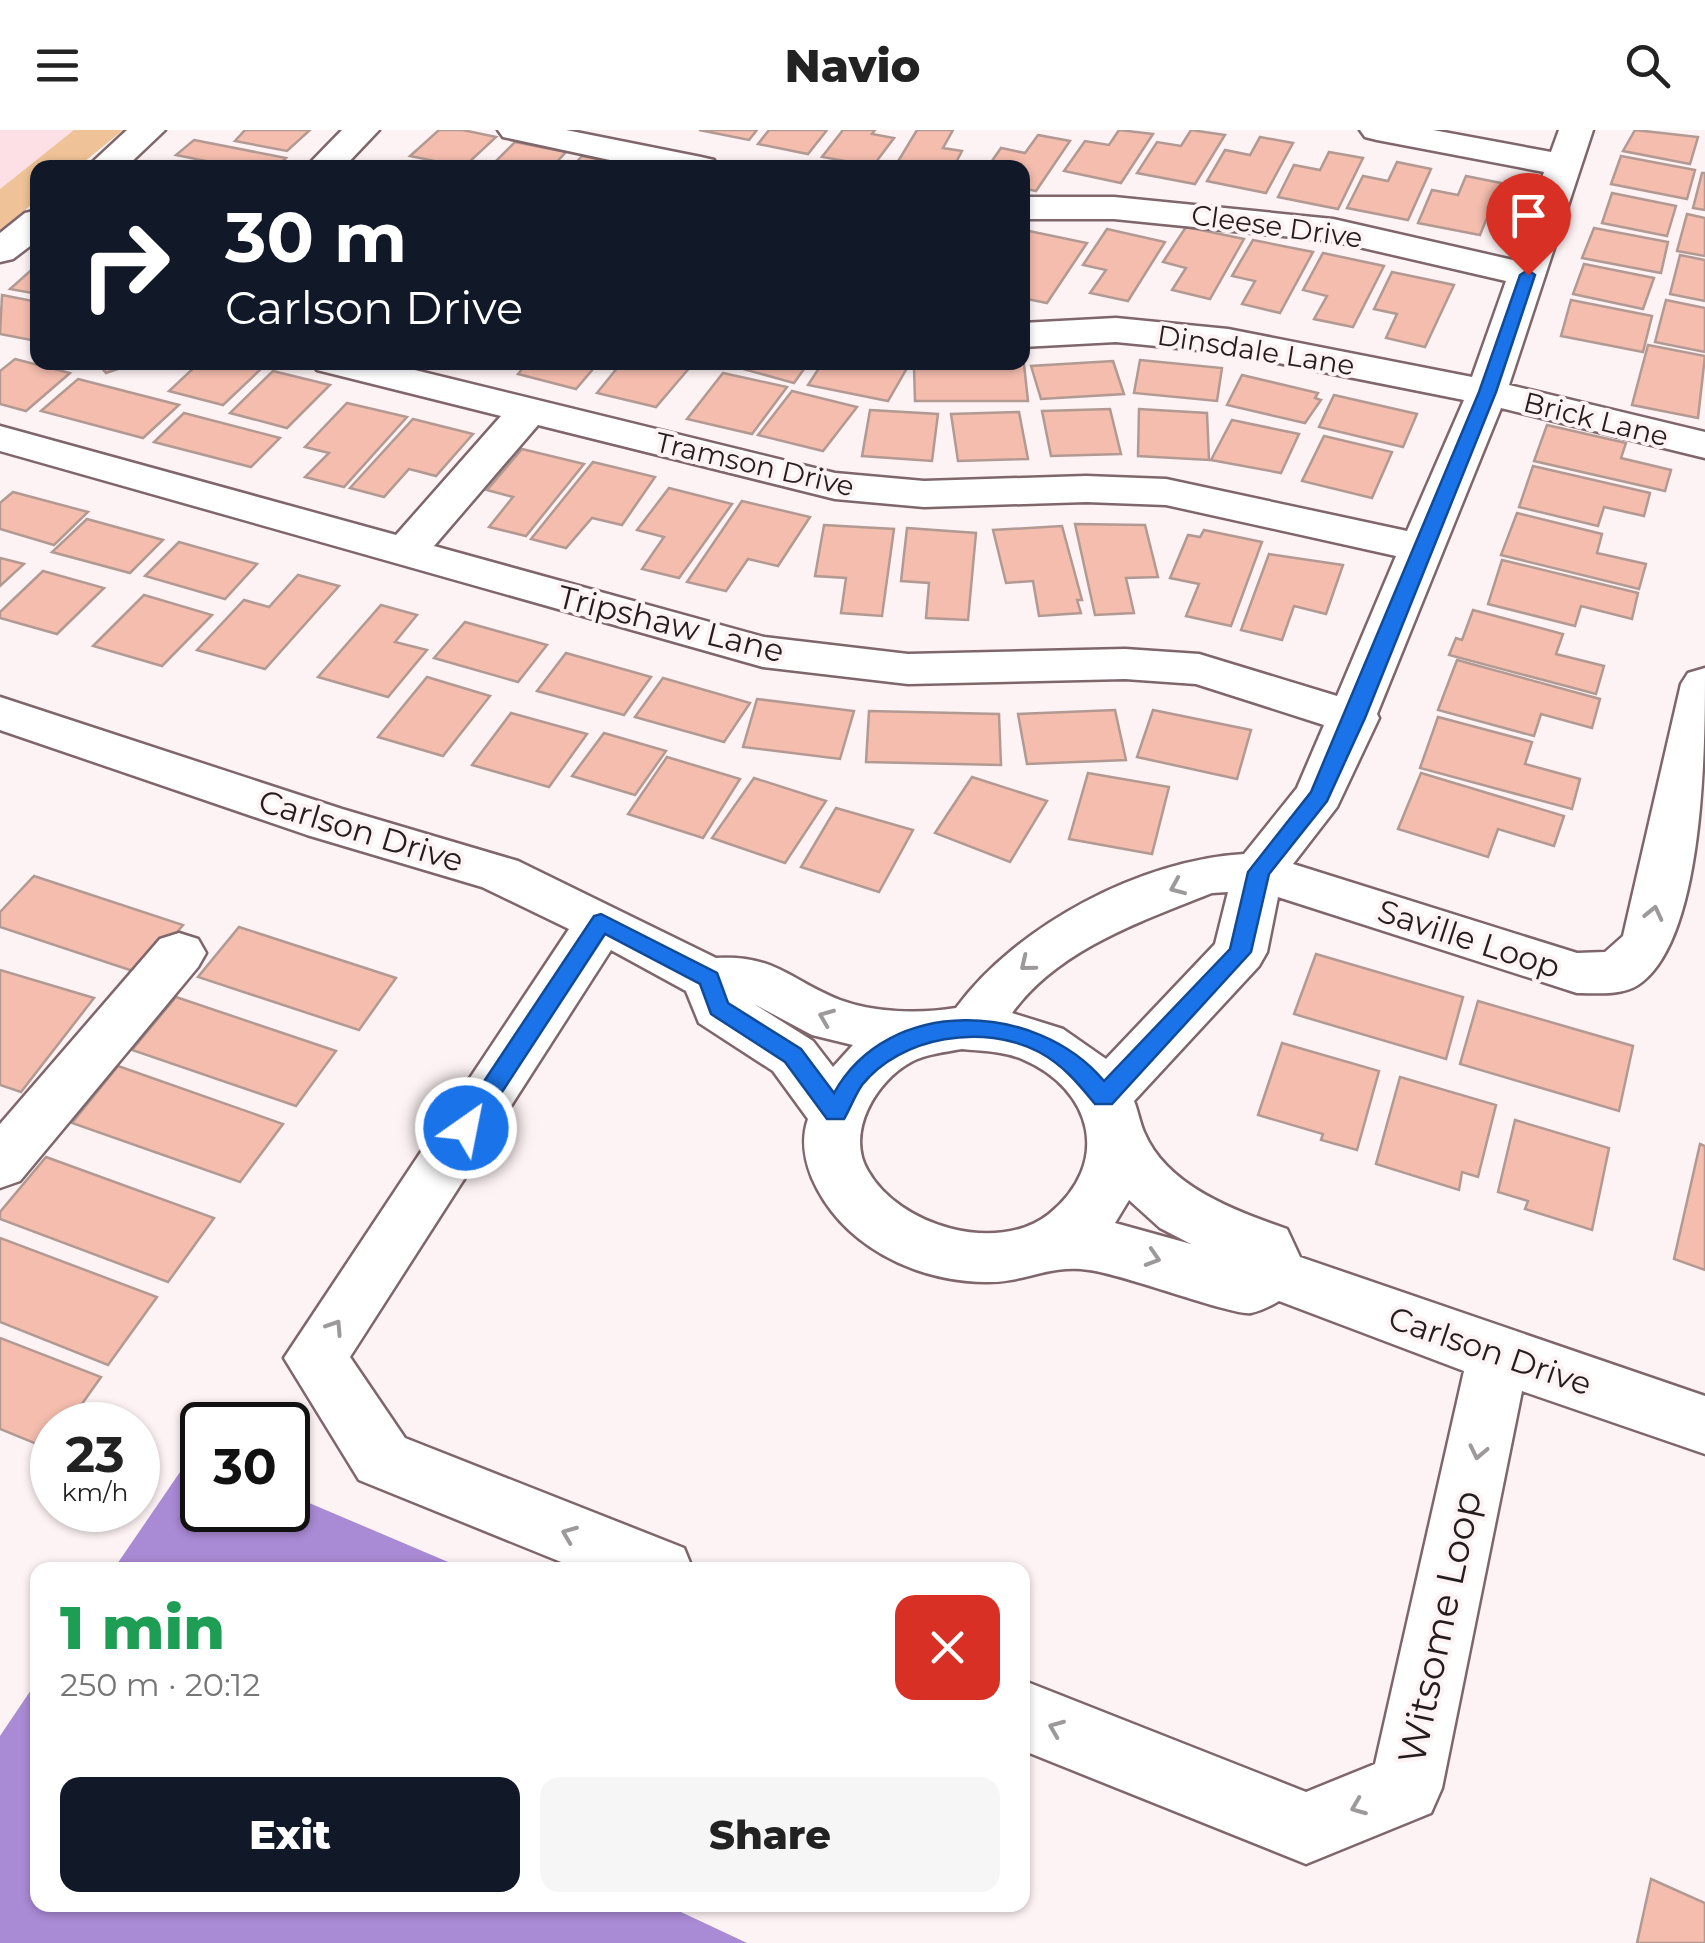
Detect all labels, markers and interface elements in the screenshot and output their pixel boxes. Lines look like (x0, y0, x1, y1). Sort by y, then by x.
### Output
icon: menu (30, 38, 85, 93)
text: Navio (784, 38, 921, 93)
icon: search (1620, 38, 1675, 93)
pin (1486, 173, 1571, 276)
icon: arrive (1501, 188, 1556, 243)
text: 30 m (225, 194, 407, 280)
street label: Cleese Drive (1189, 197, 1365, 255)
icon: right (60, 200, 190, 330)
text: Carlson Drive (225, 280, 523, 335)
street label: Dinsdale Lane (1155, 318, 1357, 382)
street label: Brick Lane (1520, 385, 1672, 453)
street label: Tramson Drive (652, 425, 858, 503)
street label: Tripshaw Lane (554, 577, 788, 670)
street label: Carlson Drive (254, 781, 468, 880)
one-way arrow (1169, 876, 1187, 896)
street label: Saville Loop (1373, 891, 1565, 986)
one-way arrow (1642, 905, 1663, 922)
one-way arrow (1020, 952, 1038, 970)
one-way arrow (818, 1008, 836, 1028)
position arrow (414, 1076, 518, 1180)
one-way arrow (1144, 1246, 1161, 1267)
street label: Carlson Drive (1384, 1298, 1597, 1403)
one-way arrow (322, 1320, 341, 1338)
speed limit sign: 30 (180, 1402, 310, 1532)
text: 23 (65, 1424, 125, 1485)
one-way arrow (1468, 1443, 1489, 1460)
text: km/h (62, 1477, 128, 1507)
street label: Witsome Loop (1388, 1486, 1491, 1768)
one-way arrow (561, 1525, 579, 1545)
text: 1 min (60, 1591, 225, 1664)
button: close (895, 1595, 1000, 1700)
text: 250 m · 20:12 (60, 1665, 260, 1704)
one-way arrow (1049, 1720, 1066, 1740)
button: Exit (60, 1777, 520, 1892)
button: Share (540, 1777, 1000, 1892)
one-way arrow (1350, 1796, 1368, 1816)

